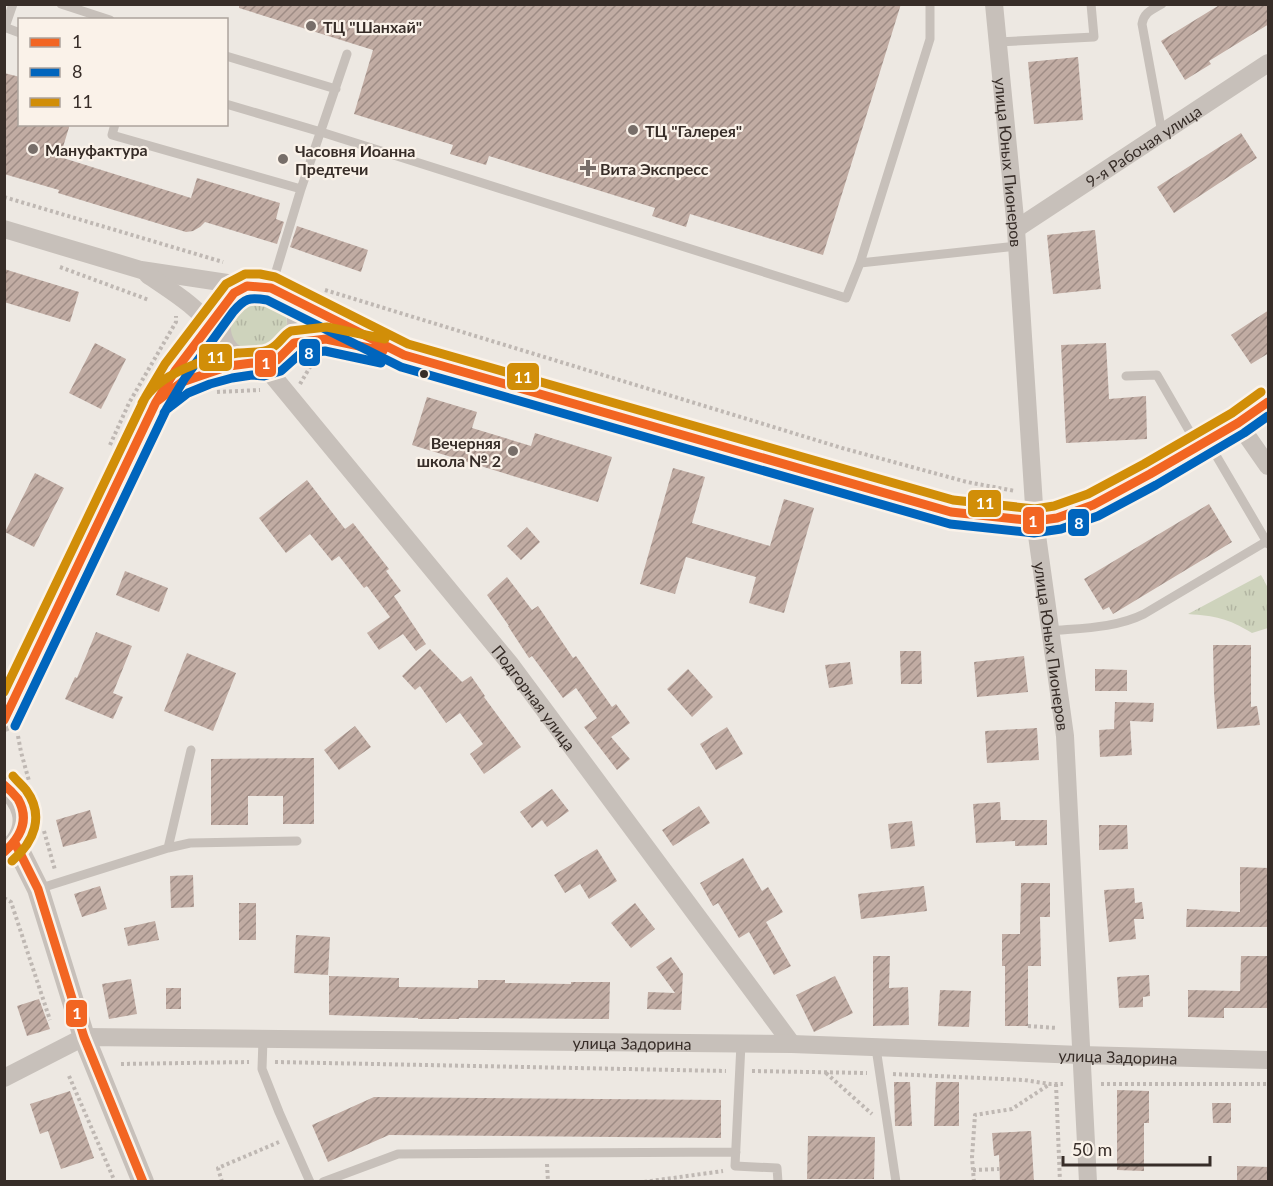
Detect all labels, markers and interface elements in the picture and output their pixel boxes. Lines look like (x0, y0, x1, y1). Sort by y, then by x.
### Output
place label: ТЦ "Шанхай" (323, 17, 422, 36)
legend (18, 18, 228, 126)
marker: ТЦ "Шанхай" (304, 19, 318, 33)
text: 1 (72, 30, 82, 52)
text: 8 (72, 60, 82, 82)
street label: улица Юных Пионеров (992, 76, 1027, 248)
text: 11 (72, 90, 93, 112)
street label: 9-я Рабочая улица (1081, 100, 1205, 190)
place label: ТЦ "Галерея" (645, 121, 742, 140)
marker: ТЦ "Галерея" (626, 123, 640, 137)
place label: Мануфактура (45, 140, 148, 159)
place label: Часовня Иоанна Предтечи (295, 141, 415, 178)
marker: Мануфактура (26, 142, 40, 156)
marker: Часовня Иоанна Предтечи (276, 152, 290, 166)
place label: Вита Экспресс (600, 159, 709, 178)
marker: Вита Экспресс (581, 161, 595, 175)
line badge: 8 (298, 338, 321, 367)
line badge: 11 (198, 343, 233, 372)
text: 8 (304, 343, 314, 362)
text: 11 (207, 347, 225, 366)
line badge: 1 (254, 349, 277, 378)
text: 1 (261, 353, 271, 372)
line badge: 11 (506, 362, 540, 391)
text: 11 (514, 367, 532, 386)
unlabelled marker (418, 368, 430, 380)
place label: Вечерняя школа № 2 (417, 433, 501, 470)
marker: Вечерняя школа № 2 (506, 444, 520, 458)
line badge: 11 (967, 489, 1002, 518)
text: 11 (976, 493, 994, 512)
line badge: 1 (1022, 506, 1045, 535)
line badge: 8 (1067, 508, 1090, 537)
text: 1 (1028, 511, 1038, 530)
text: 8 (1074, 513, 1084, 532)
street label: улица Юных Пионеров (1031, 560, 1074, 732)
street label: Подгорная улица (489, 641, 580, 754)
line badge: 1 (65, 999, 88, 1028)
text: 1 (72, 1003, 82, 1022)
street label: улица Задорина (573, 1032, 692, 1053)
street label: улица Задорина (1058, 1045, 1178, 1067)
scale bar (1063, 1129, 1210, 1167)
text: 50 m (1072, 1138, 1112, 1160)

